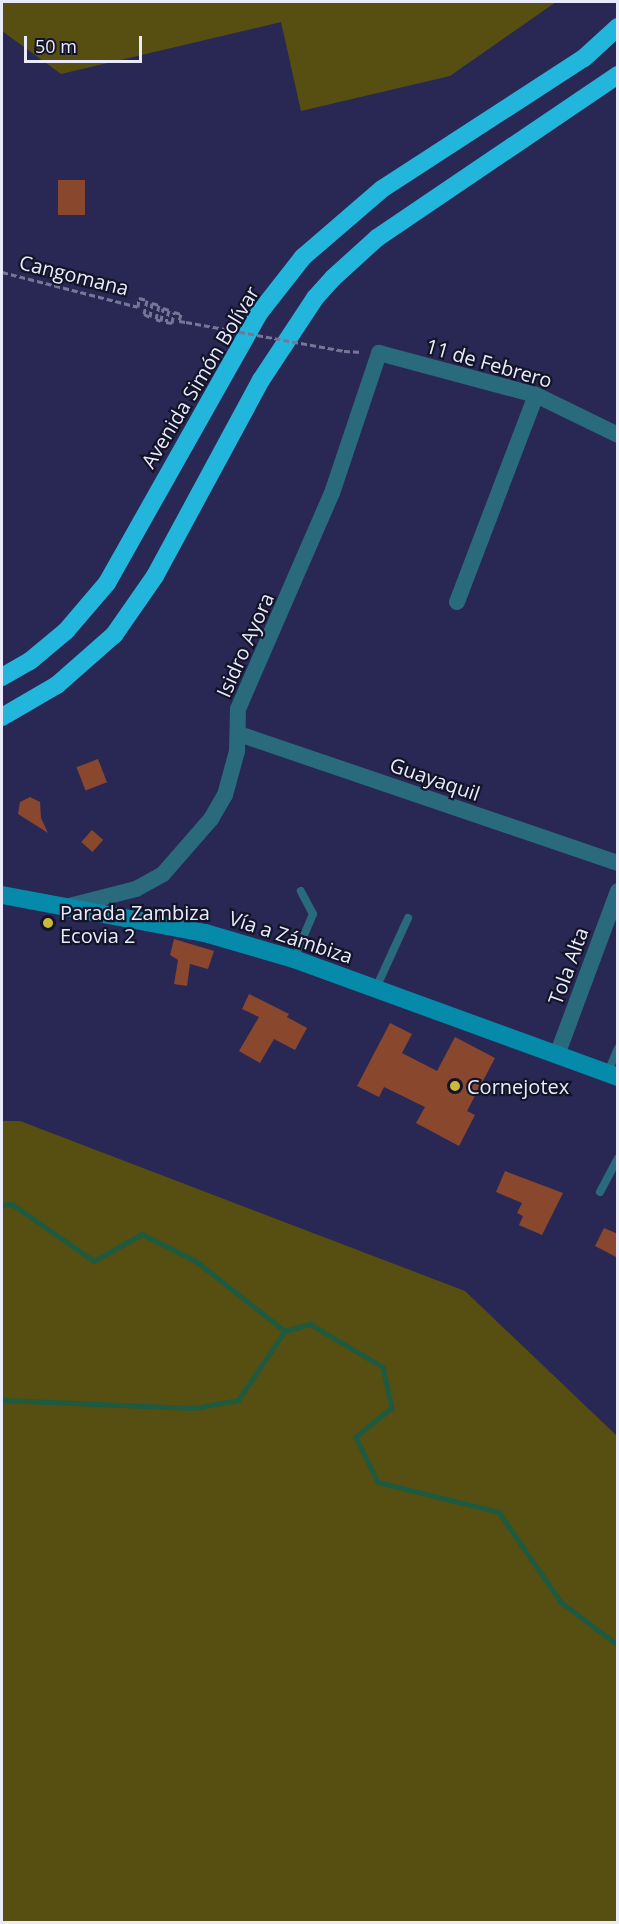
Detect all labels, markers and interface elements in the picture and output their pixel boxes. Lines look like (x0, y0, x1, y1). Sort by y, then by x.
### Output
scale bar (27, 24, 146, 62)
text: 50 m (35, 34, 77, 58)
street label: Cangomana (17, 250, 131, 300)
street label: Avenida Simón Bolívar (136, 282, 264, 472)
street label: 11 de Febrero (423, 334, 555, 392)
street label: Isidro Ayora (211, 589, 279, 701)
street label: Guayaquil (387, 752, 483, 806)
place label: Parada Zambiza Ecovia 2 (60, 900, 210, 947)
street label: Vía a Zámbiza (226, 906, 356, 968)
marker: Parada Zambiza Ecovia 2 (41, 916, 55, 930)
street label: Tola Alta (543, 924, 593, 1008)
place label: Cornejotex (467, 1074, 569, 1098)
marker: Cornejotex (448, 1079, 462, 1093)

